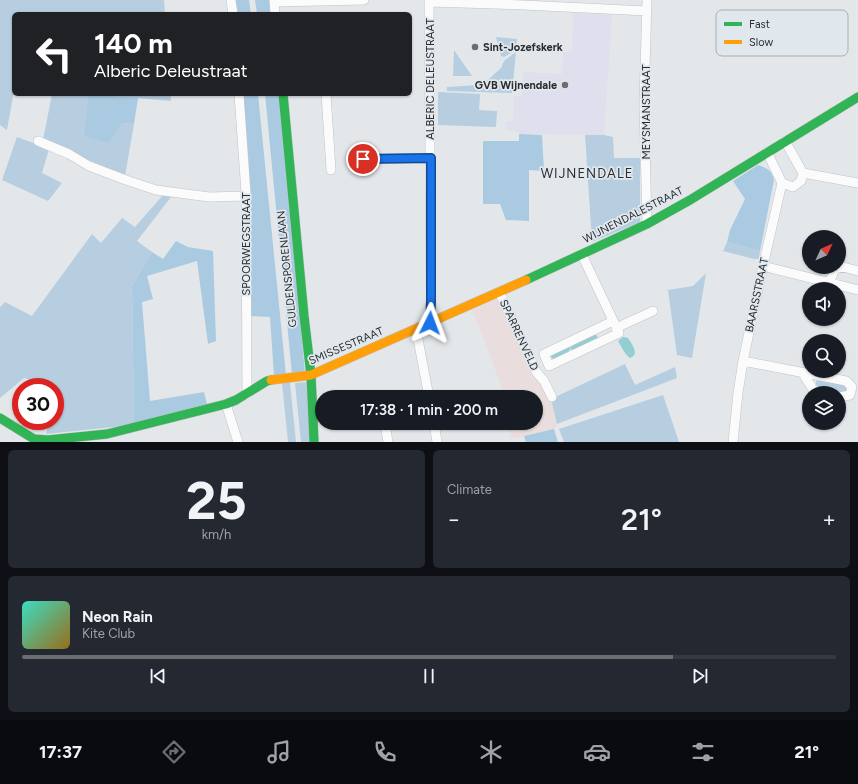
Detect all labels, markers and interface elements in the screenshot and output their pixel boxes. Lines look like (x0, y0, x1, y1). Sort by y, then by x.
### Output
legend (716, 10, 848, 56)
street label: ALBERIC DELEUSTRAAT (424, 18, 437, 140)
text: Fast (749, 18, 770, 31)
text: 140 m (94, 26, 173, 60)
icon: left (28, 28, 80, 80)
text: Slow (749, 36, 773, 49)
place label: Sint-Jozefskerk (483, 41, 563, 54)
marker: Sint-Jozefskerk (470, 42, 480, 52)
text: Alberic Deleustraat (94, 60, 247, 82)
street label: MEYSMANSTRAAT (640, 64, 653, 160)
place label: GVB Wijnendale (475, 79, 557, 92)
marker: GVB Wijnendale (560, 80, 570, 90)
pin (346, 142, 380, 176)
icon: arrive (352, 148, 374, 170)
district label: WIJNENDALE (541, 166, 633, 181)
street label: WIJNENDALESTRAAT (581, 184, 685, 246)
street label: SPOORWEGSTRAAT (240, 192, 253, 296)
street label: GULDENSPORENLAAN (274, 210, 300, 328)
north arrow (802, 230, 846, 274)
map controls (802, 230, 846, 430)
street label: BAARSSTRAAT (743, 257, 771, 333)
button: sound (802, 282, 846, 326)
street label: SPARRENVELD (497, 297, 541, 373)
position arrow (409, 302, 451, 344)
street label: SMISSESTRAAT (307, 324, 385, 368)
button: search (802, 334, 846, 378)
speed limit sign: 30 (12, 378, 64, 430)
button: layers (802, 386, 846, 430)
text: 17:38 · 1 min · 200 m (360, 401, 498, 419)
text: 25 (186, 470, 247, 532)
text: Climate (447, 482, 492, 497)
text: 21° (621, 501, 662, 538)
text: − (447, 506, 461, 533)
text: + (822, 506, 836, 533)
text: km/h (202, 527, 231, 542)
text: Neon Rain (82, 608, 153, 626)
text: Kite Club (82, 626, 135, 641)
icon: previous (147, 665, 169, 687)
icon: pause (418, 665, 440, 687)
icon: next (689, 665, 711, 687)
icon: directions (160, 738, 188, 766)
icon: music (265, 738, 293, 766)
icon: phone (371, 738, 399, 766)
icon: climate (477, 738, 505, 766)
icon: car (583, 738, 611, 766)
icon: filters (689, 738, 717, 766)
text: 17:37 (39, 741, 82, 763)
text: 21° (794, 741, 819, 763)

